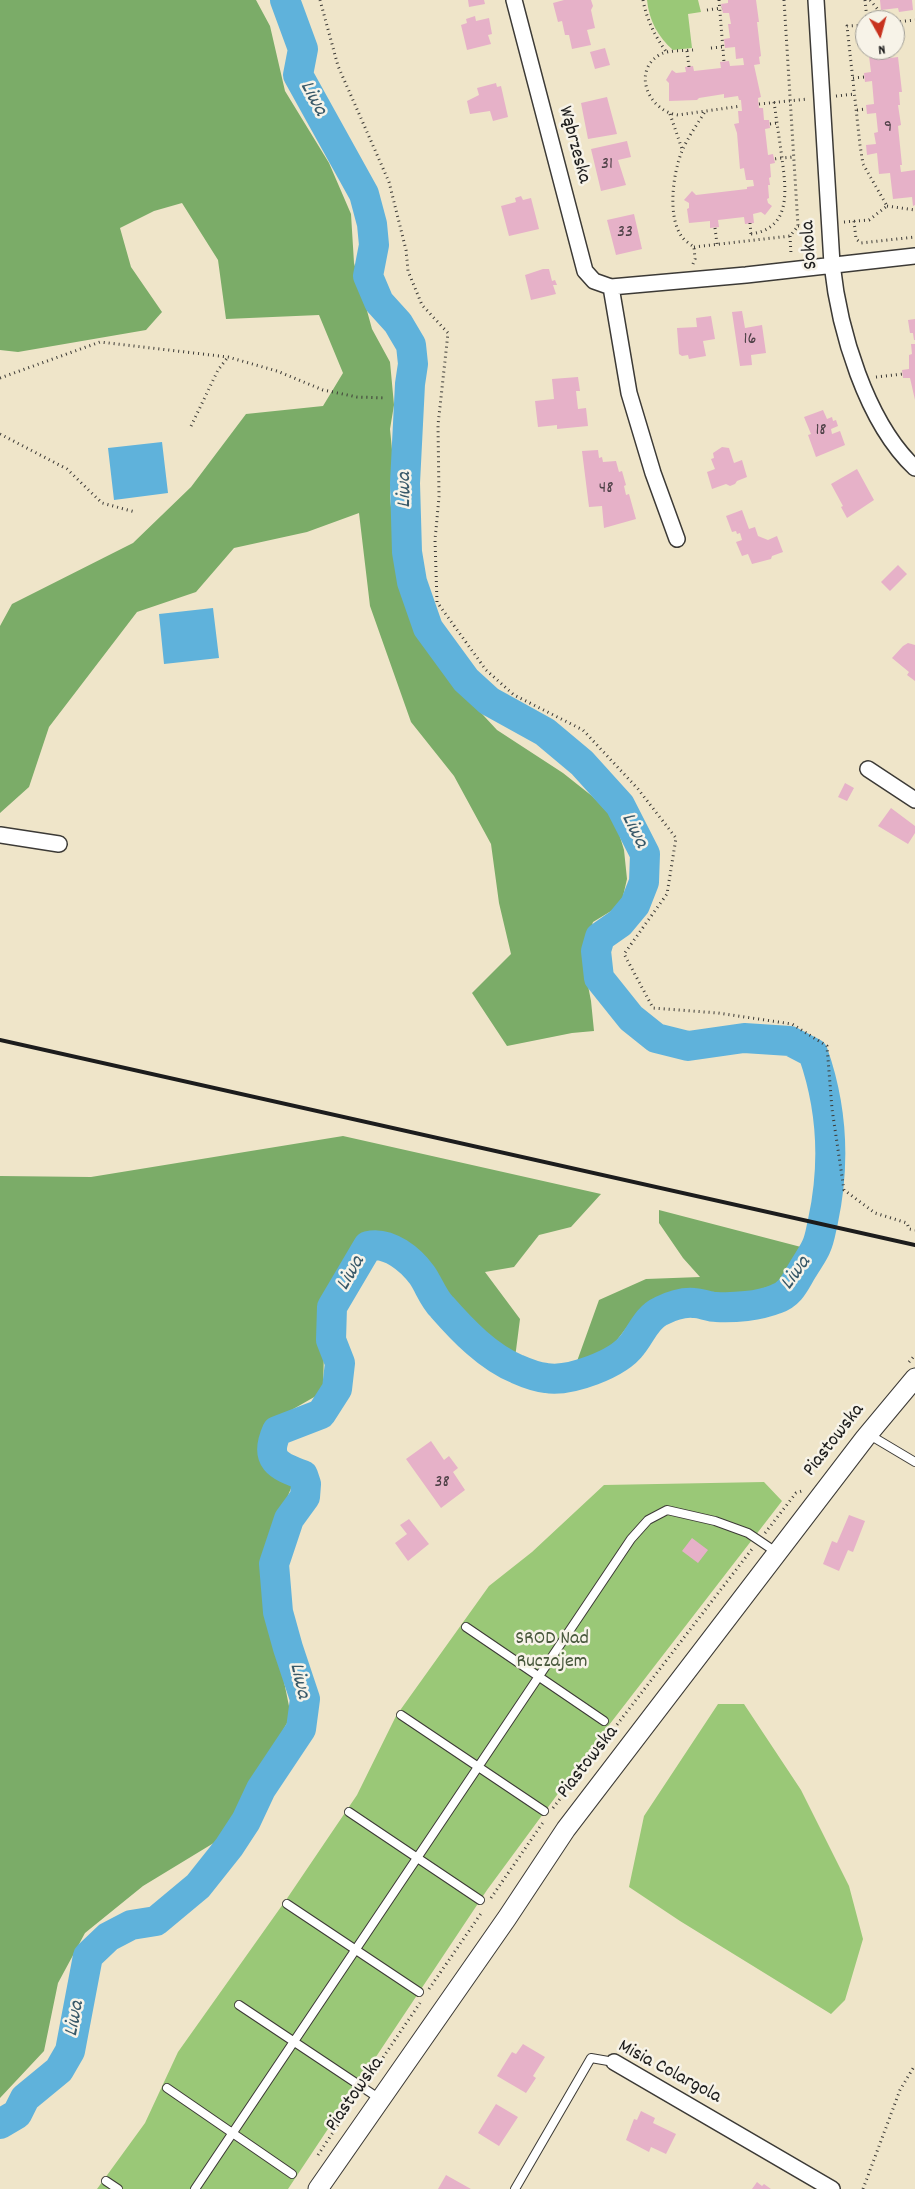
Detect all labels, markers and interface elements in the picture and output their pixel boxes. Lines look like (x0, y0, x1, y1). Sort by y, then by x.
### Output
north arrow (855, 10, 905, 60)
text: N (877, 39, 886, 59)
water label: Liwa (292, 77, 332, 121)
street label: Wąbrzeska (551, 104, 595, 186)
house number: 9 (884, 118, 892, 140)
house number: 31 (601, 155, 613, 177)
street label: Sokola (797, 220, 825, 270)
house number: 33 (617, 223, 633, 245)
house number: 16 (744, 330, 756, 352)
house number: 18 (815, 421, 827, 443)
water label: Liwa (393, 472, 419, 508)
house number: 48 (599, 479, 613, 501)
water label: Liwa (614, 809, 652, 853)
water label: Liwa (332, 1252, 372, 1296)
water label: Liwa (776, 1252, 818, 1296)
street label: Piastowska (799, 1400, 871, 1482)
house number: 38 (434, 1473, 450, 1495)
park label: SROD Nad Ruczajem (515, 1628, 589, 1675)
water label: Liwa (282, 1661, 314, 1701)
street label: Piastowska (553, 1722, 625, 1804)
water label: Liwa (60, 1999, 92, 2039)
street label: Misia Colargola (613, 2036, 725, 2110)
street label: Piastowska (322, 2053, 390, 2137)

